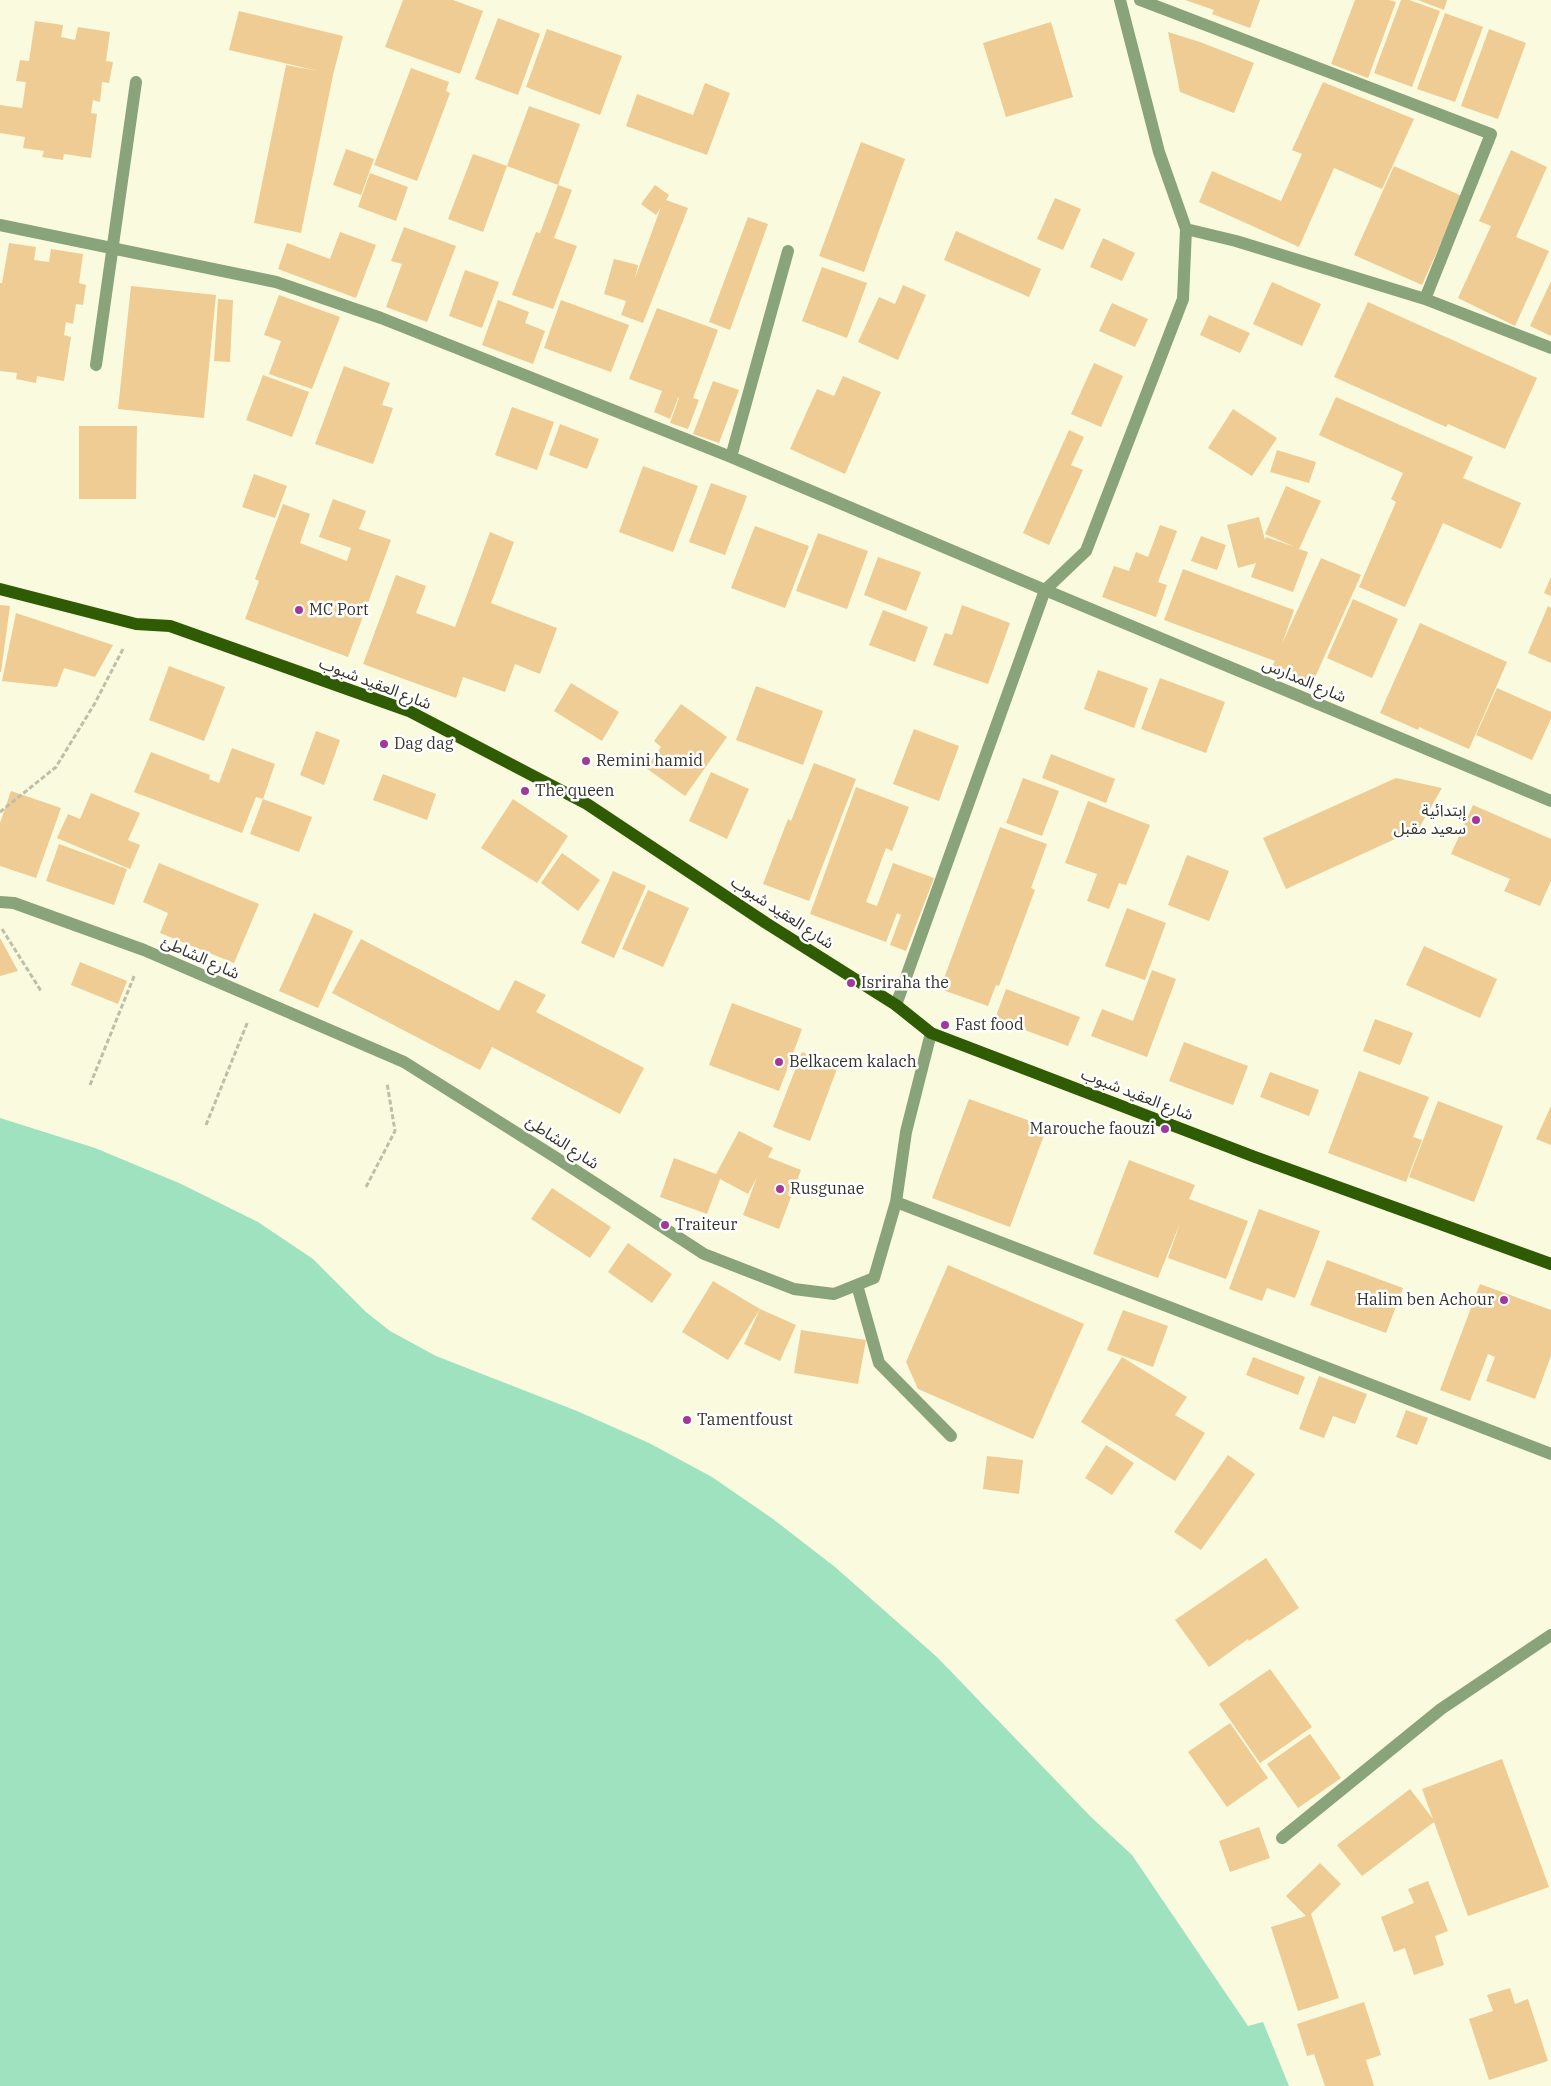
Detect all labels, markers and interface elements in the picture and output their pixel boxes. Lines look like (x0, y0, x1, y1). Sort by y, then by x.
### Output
place label: MC Port (309, 600, 369, 620)
marker: MC Port (293, 604, 305, 616)
street label: شارع العقيد شبوب (316, 654, 434, 714)
street label: شارع المدارس (1259, 655, 1349, 707)
place label: Dag dag (394, 734, 453, 754)
marker: Dag dag (378, 738, 390, 750)
place label: Remini hamid (596, 751, 703, 771)
marker: Remini hamid (580, 755, 592, 767)
place label: The queen (535, 781, 615, 801)
marker: The queen (519, 785, 531, 797)
place label: إبتدائية سعيد مقبل (1393, 801, 1466, 839)
marker: إبتدائية سعيد مقبل (1470, 814, 1482, 826)
street label: شارع العقيد شبوب (727, 873, 837, 953)
street label: شارع الشاطئ (158, 932, 242, 984)
place label: Isriraha the (861, 973, 949, 993)
marker: Isriraha the (845, 977, 857, 989)
place label: Fast food (955, 1015, 1024, 1035)
marker: Fast food (939, 1019, 951, 1031)
place label: Belkacem kalach (789, 1052, 917, 1072)
marker: Belkacem kalach (773, 1056, 785, 1068)
street label: شارع العقيد شبوب (1078, 1065, 1196, 1125)
street label: شارع الشاطئ (522, 1112, 602, 1174)
place label: Marouche faouzi (1029, 1119, 1155, 1139)
marker: Marouche faouzi (1159, 1123, 1171, 1135)
place label: Rusgunae (790, 1179, 864, 1199)
marker: Rusgunae (774, 1183, 786, 1195)
place label: Traiteur (675, 1215, 737, 1235)
marker: Traiteur (659, 1219, 671, 1231)
place label: Halim ben Achour (1356, 1290, 1494, 1310)
marker: Halim ben Achour (1498, 1294, 1510, 1306)
place label: Tamentfoust (697, 1410, 793, 1430)
marker: Tamentfoust (681, 1414, 693, 1426)

